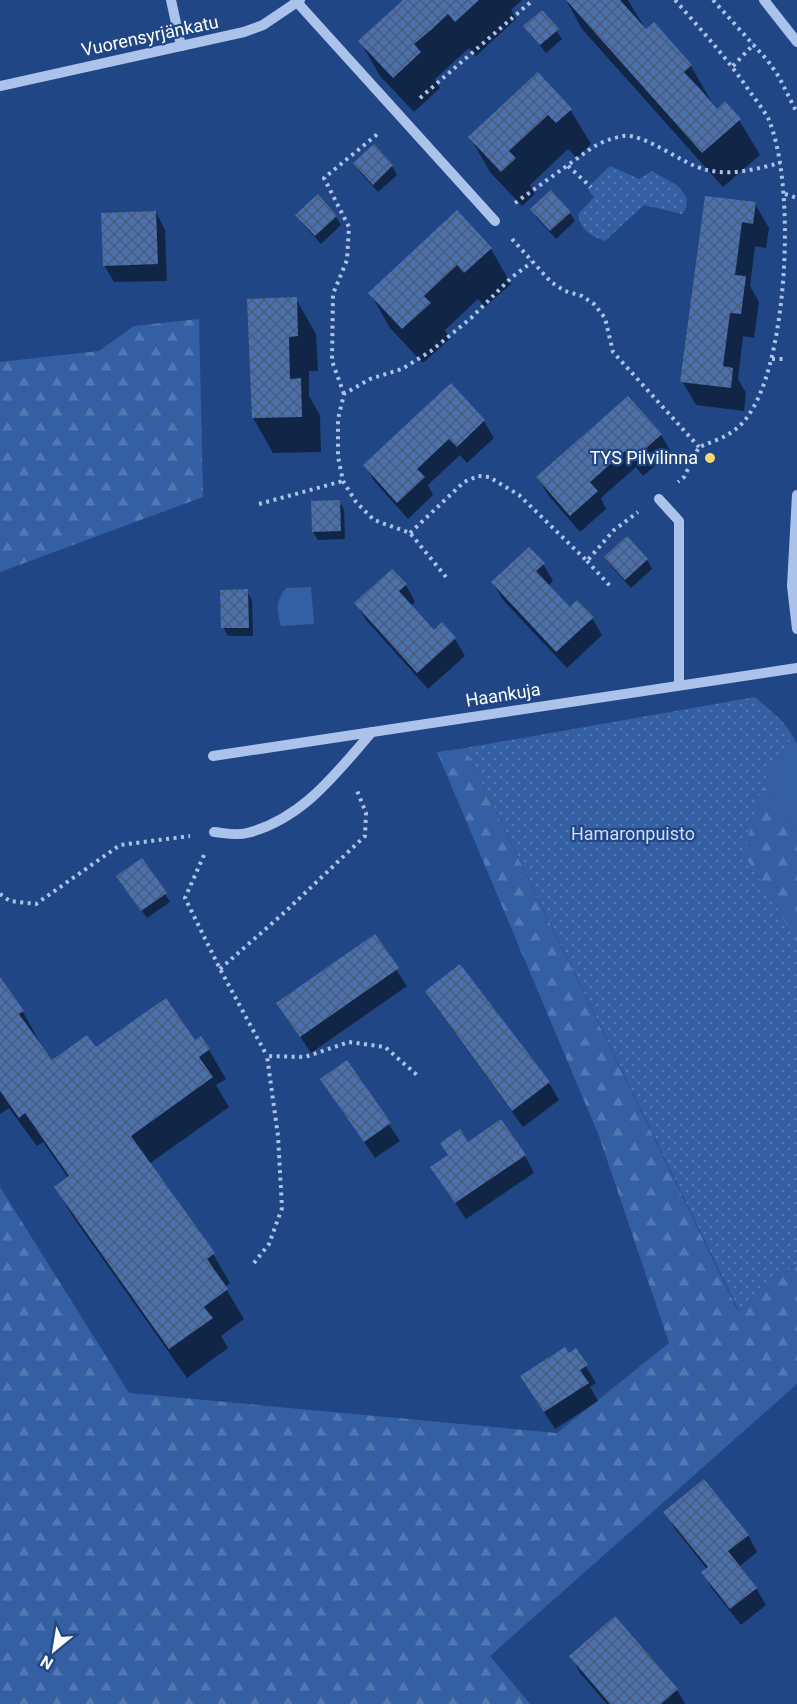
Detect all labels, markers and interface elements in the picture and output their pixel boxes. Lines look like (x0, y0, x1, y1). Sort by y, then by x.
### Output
street label: Vuorensyrjänkatu (79, 11, 220, 60)
place label: TYS Pilvilinna (590, 447, 698, 468)
marker: TYS Pilvilinna (703, 451, 717, 465)
street label: Haankuja (464, 678, 542, 711)
park label: Hamaronpuisto (571, 823, 695, 844)
north arrow (24, 1620, 84, 1680)
text: N (37, 1652, 56, 1674)

